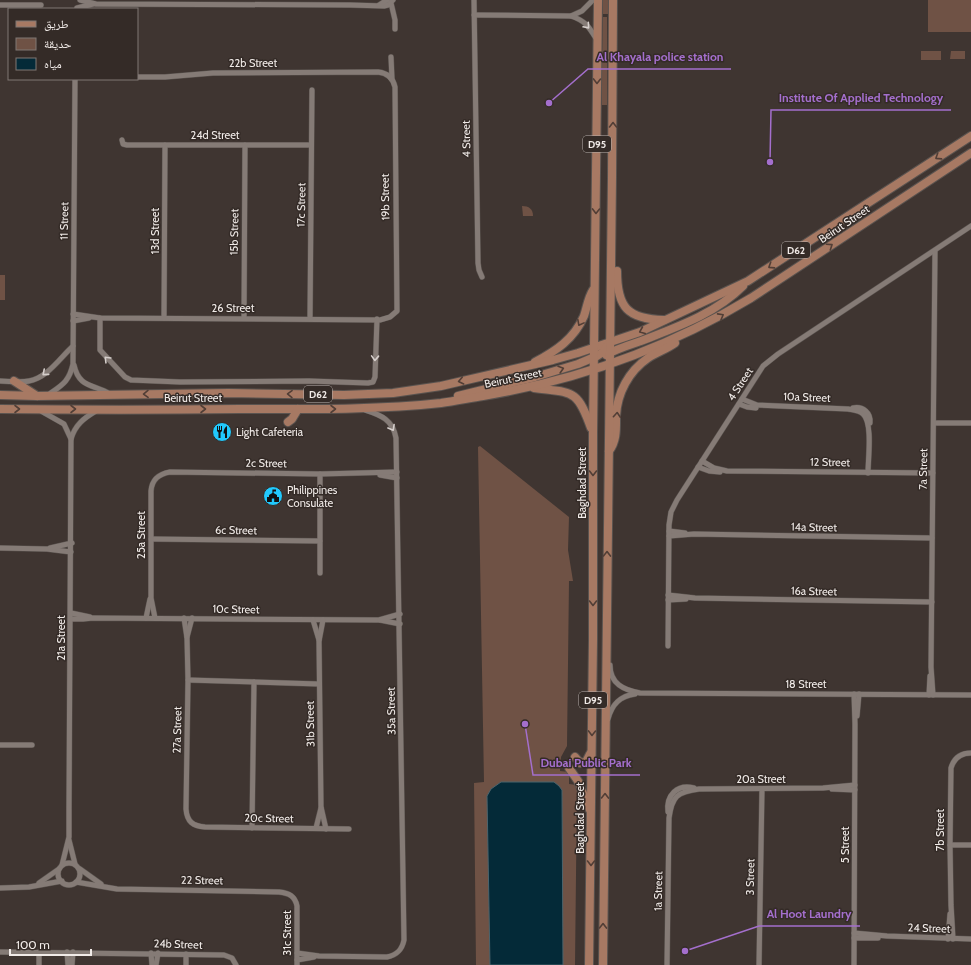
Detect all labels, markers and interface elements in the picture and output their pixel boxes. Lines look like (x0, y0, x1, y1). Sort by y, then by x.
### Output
legend (8, 8, 138, 80)
text: طريق (44, 16, 69, 31)
one-way arrow (582, 21, 589, 29)
text: حديقة (44, 36, 72, 51)
callout: Al Khayala police station (588, 45, 731, 69)
text: Al Khayala police station (597, 49, 723, 64)
text: مياه (44, 56, 62, 71)
street label: 22b Street (229, 56, 277, 70)
one-way arrow (593, 78, 602, 84)
callout: Institute Of Applied Technology (771, 86, 951, 110)
text: Institute Of Applied Technology (779, 90, 944, 105)
street label: 4 Street (459, 120, 473, 158)
one-way arrow (608, 122, 617, 128)
street label: 24d Street (191, 128, 240, 142)
road number: D95 (583, 136, 611, 152)
one-way arrow (935, 153, 942, 160)
street label: 19b Street (378, 173, 392, 220)
street label: 17c Street (294, 182, 308, 227)
street label: 11 Street (57, 202, 71, 240)
street label: Beirut Street (816, 202, 872, 246)
street label: 13d Street (148, 208, 162, 254)
street label: 15b Street (227, 208, 241, 255)
one-way arrow (592, 208, 600, 214)
road number: D62 (782, 242, 810, 258)
one-way arrow (826, 243, 833, 251)
one-way arrow (768, 262, 775, 269)
street label: 26 Street (212, 301, 255, 315)
one-way arrow (717, 314, 724, 321)
one-way arrow (577, 319, 585, 327)
one-way arrow (639, 326, 646, 334)
one-way arrow (371, 355, 380, 361)
one-way arrow (104, 356, 112, 364)
street label: 4 Street (724, 364, 756, 403)
street label: Beirut Street (483, 365, 543, 391)
one-way arrow (557, 365, 564, 374)
one-way arrow (42, 368, 50, 375)
one-way arrow (458, 377, 465, 385)
road number: D62 (304, 386, 332, 402)
street label: 10a Street (783, 389, 831, 405)
one-way arrow (143, 390, 149, 398)
one-way arrow (287, 390, 293, 398)
street label: Beirut Street (164, 391, 222, 405)
one-way arrow (14, 405, 20, 413)
one-way arrow (70, 405, 76, 413)
one-way arrow (200, 405, 206, 413)
one-way arrow (330, 405, 336, 413)
one-way arrow (612, 412, 621, 418)
restaurant icon: Light Cafeteria (211, 421, 233, 443)
one-way arrow (388, 424, 395, 431)
place label: Light Cafeteria (236, 425, 304, 439)
street label: Baghdad Street (575, 447, 589, 519)
street label: 7a Street (916, 448, 930, 490)
street label: 12 Street (810, 455, 850, 469)
street label: 2c Street (245, 456, 287, 470)
one-way arrow (589, 470, 597, 476)
place label: Philippines Consulate (287, 483, 338, 510)
public building icon: Philippines Consulate (262, 485, 284, 507)
street label: 25a Street (134, 511, 148, 559)
street label: 14a Street (791, 520, 837, 534)
street label: 6c Street (215, 523, 257, 537)
one-way arrow (603, 551, 611, 557)
street label: 16a Street (791, 584, 837, 598)
one-way arrow (589, 600, 597, 606)
street label: 10c Street (212, 602, 260, 616)
street label: 21a Street (54, 615, 68, 661)
street label: 18 Street (786, 677, 827, 691)
street label: 35a Street (384, 687, 398, 735)
road number: D95 (579, 692, 607, 708)
street label: 31b Street (303, 700, 317, 747)
street label: 27a Street (170, 706, 184, 754)
one-way arrow (588, 730, 596, 736)
callout: Dubai Public Park (533, 751, 640, 775)
text: Dubai Public Park (540, 755, 632, 770)
street label: 20a Street (736, 772, 786, 786)
street label: Baghdad Street (573, 782, 587, 854)
one-way arrow (600, 793, 609, 799)
street label: 7b Street (933, 809, 947, 851)
street label: 20c Street (244, 811, 294, 825)
street label: 5 Street (838, 826, 852, 863)
street label: 3 Street (743, 858, 757, 895)
one-way arrow (587, 860, 595, 866)
street label: 1a Street (651, 871, 665, 911)
street label: 22 Street (181, 873, 224, 887)
callout: Al Hoot Laundry (759, 902, 860, 926)
text: Al Hoot Laundry (767, 906, 852, 921)
street label: 31c Street (280, 910, 294, 956)
street label: 24 Street (907, 920, 951, 936)
one-way arrow (599, 923, 607, 929)
scale bar (10, 931, 91, 957)
street label: 24b Street (153, 936, 203, 952)
text: 100 m (16, 937, 50, 952)

